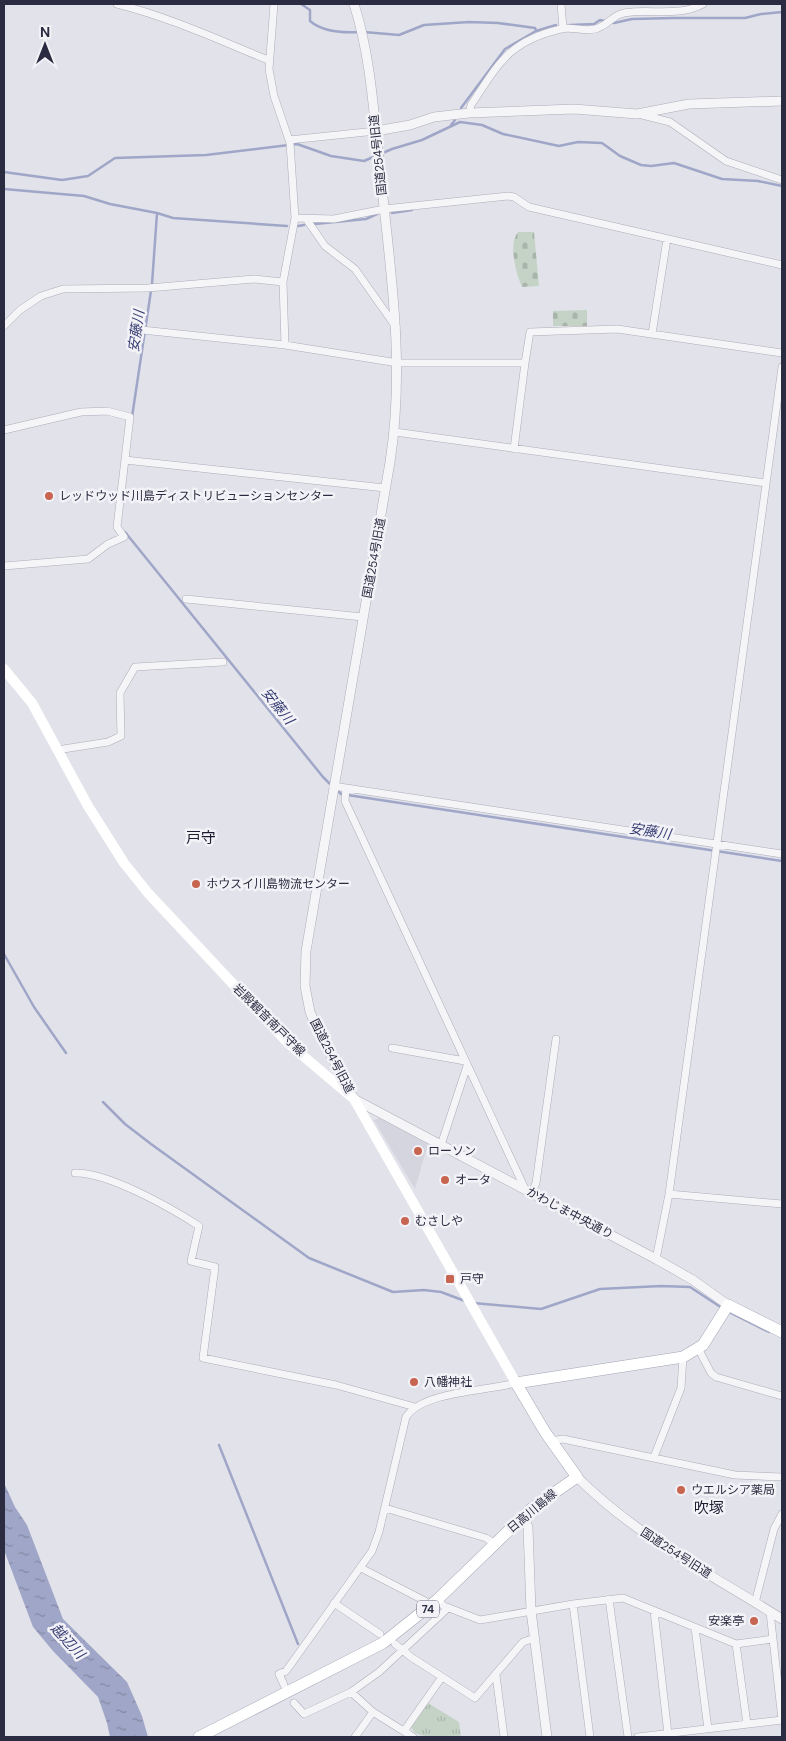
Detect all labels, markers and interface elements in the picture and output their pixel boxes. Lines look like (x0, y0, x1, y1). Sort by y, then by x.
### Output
north arrow (20, 20, 70, 70)
text: N (40, 23, 50, 41)
street label: 国道254号旧道 (366, 114, 390, 196)
water label: 安藤川 (124, 307, 148, 353)
place label: レッドウッド川島ディストリビューションセンター (59, 488, 334, 504)
marker: レッドウッド川島ディストリビューションセンター (43, 490, 55, 502)
street label: 国道254号旧道 (359, 516, 389, 600)
water label: 安藤川 (258, 684, 299, 730)
water label: 安藤川 (628, 819, 674, 843)
district label: 戸守 (186, 828, 216, 848)
place label: ホウスイ川島物流センター (206, 876, 350, 892)
marker: ホウスイ川島物流センター (190, 878, 202, 890)
street label: 岩殿観音南戸守線 (229, 980, 309, 1060)
street label: 国道254号旧道 (306, 1016, 358, 1096)
place label: ローソン (428, 1143, 476, 1159)
marker: ローソン (412, 1145, 424, 1157)
place label: オータ (455, 1172, 491, 1188)
marker: オータ (439, 1174, 451, 1186)
street label: かわじま中央通り (524, 1183, 616, 1243)
place label: むさしや (415, 1213, 463, 1229)
marker: むさしや (399, 1215, 411, 1227)
place label: 戸守 (460, 1271, 484, 1287)
marker: 戸守 (444, 1273, 456, 1285)
place label: 八幡神社 (424, 1374, 472, 1390)
marker: 八幡神社 (408, 1376, 420, 1388)
place label: ウエルシア薬局 (691, 1482, 775, 1498)
marker: ウエルシア薬局 (675, 1484, 687, 1496)
street label: 日高川島線 (504, 1486, 560, 1536)
district label: 吹塚 (694, 1498, 724, 1518)
street label: 国道254号旧道 (637, 1524, 715, 1582)
road number: 74 (417, 1600, 439, 1618)
place label: 安楽亭 (708, 1613, 744, 1629)
marker: 安楽亭 (748, 1615, 760, 1627)
water label: 越辺川 (47, 1620, 90, 1664)

